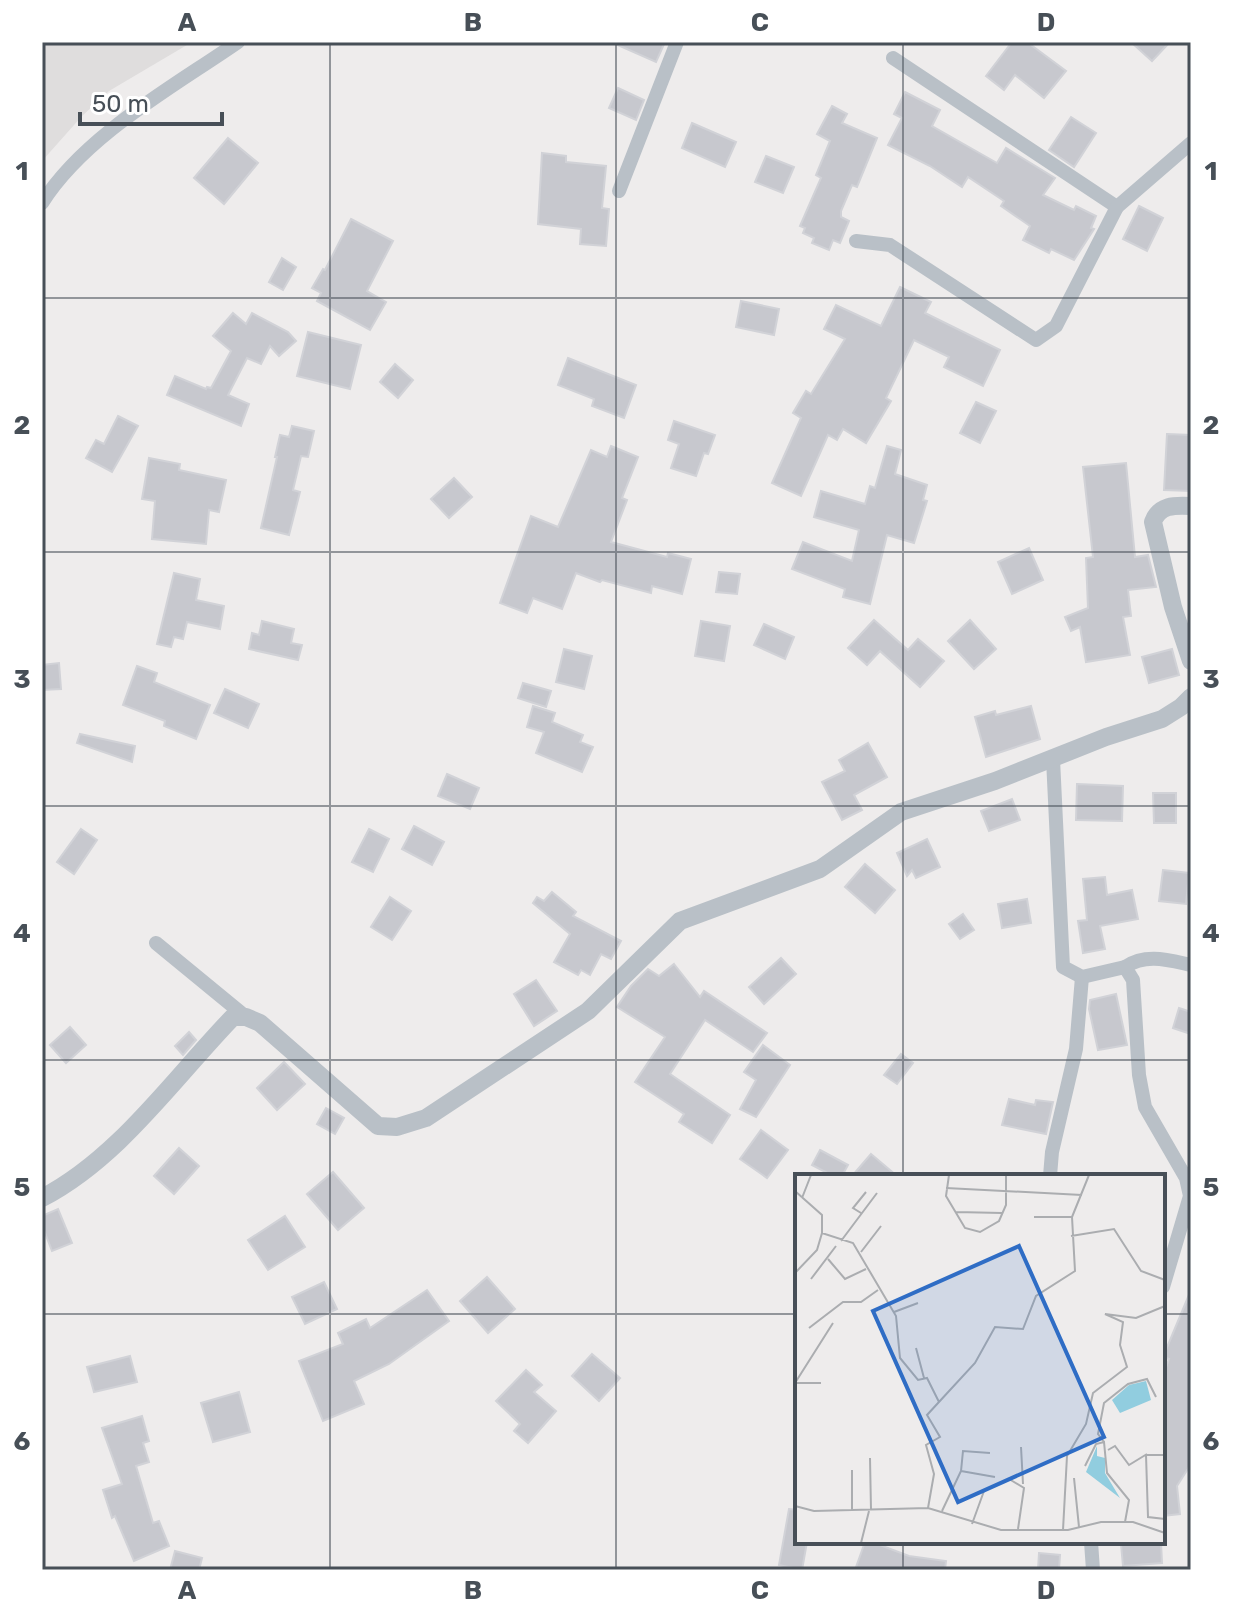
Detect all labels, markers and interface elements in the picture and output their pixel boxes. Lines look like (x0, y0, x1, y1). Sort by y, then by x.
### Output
text: A (178, 7, 197, 38)
text: B (464, 7, 482, 38)
text: C (751, 7, 769, 38)
text: D (1037, 7, 1055, 38)
scale bar (80, 76, 222, 126)
text: 50 m (92, 90, 149, 118)
text: 1 (16, 156, 28, 187)
text: 1 (1205, 156, 1217, 187)
text: 2 (14, 410, 30, 441)
text: 2 (1203, 410, 1219, 441)
text: 3 (13, 664, 31, 695)
text: 3 (1202, 664, 1220, 695)
text: 4 (13, 918, 31, 949)
text: 4 (1202, 918, 1220, 949)
text: 5 (14, 1172, 30, 1203)
text: 5 (1203, 1172, 1219, 1203)
inset map (795, 1174, 1165, 1544)
text: 6 (14, 1426, 31, 1457)
text: 6 (1203, 1426, 1220, 1457)
text: A (178, 1575, 197, 1606)
text: B (464, 1575, 482, 1606)
text: C (751, 1575, 769, 1606)
text: D (1037, 1575, 1055, 1606)

